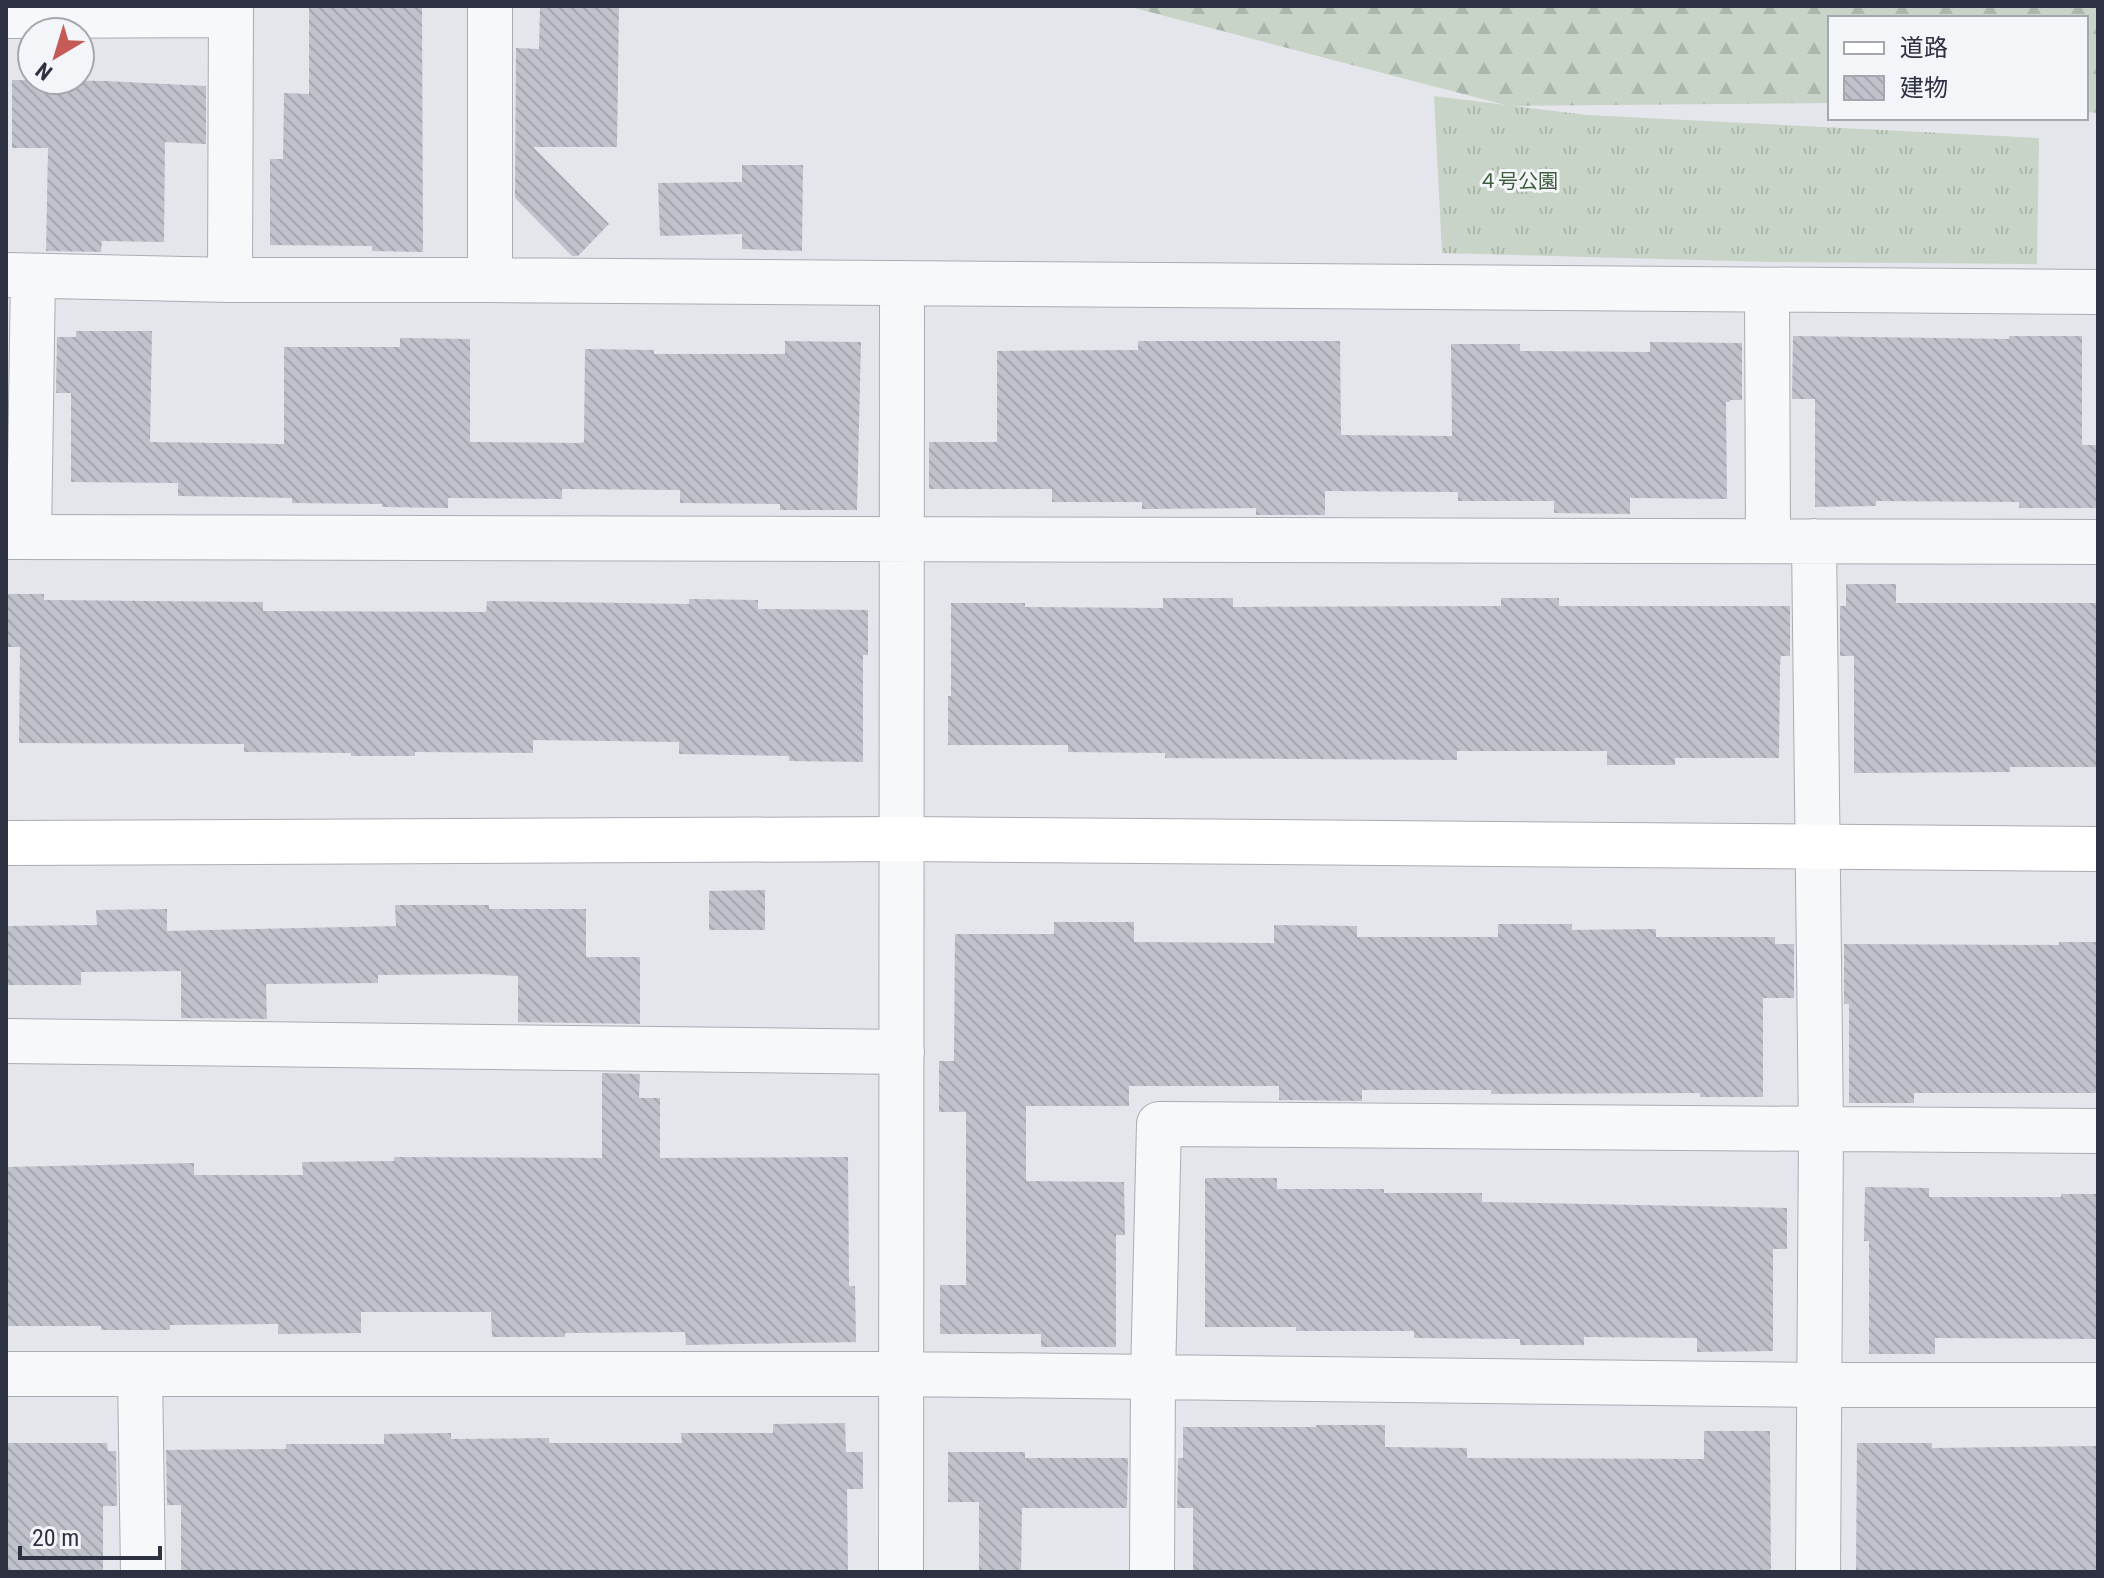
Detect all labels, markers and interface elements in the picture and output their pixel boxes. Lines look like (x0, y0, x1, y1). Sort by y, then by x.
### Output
north arrow (16, 16, 96, 96)
legend (1828, 16, 2088, 120)
text: 道路 (1900, 34, 1948, 62)
text: N (31, 57, 57, 85)
text: 建物 (1900, 74, 1948, 102)
park label: ４号公園 (1478, 169, 1558, 193)
scale bar (20, 1510, 160, 1560)
text: 20 m (32, 1524, 79, 1552)

